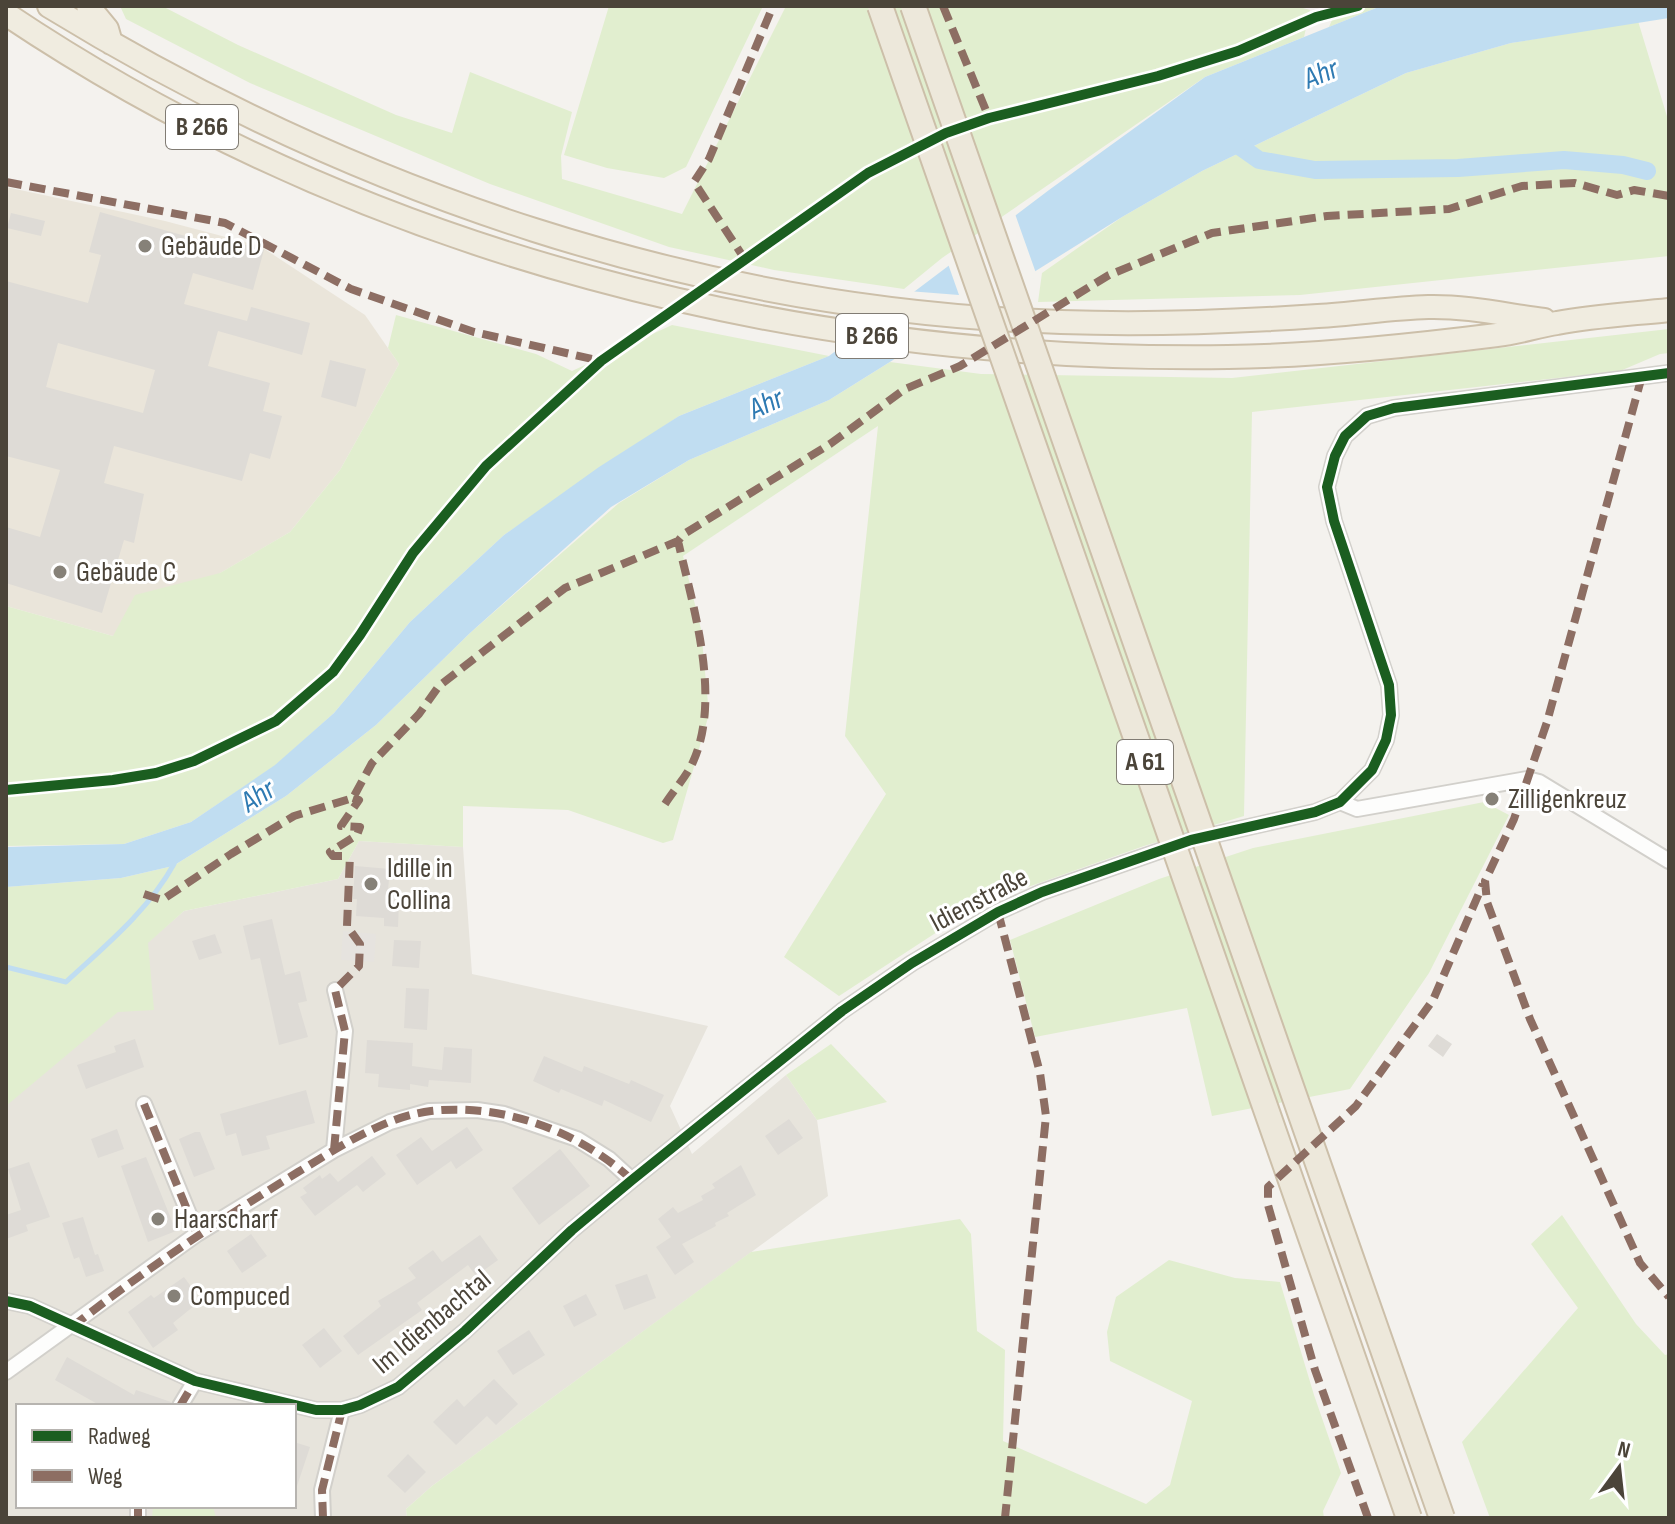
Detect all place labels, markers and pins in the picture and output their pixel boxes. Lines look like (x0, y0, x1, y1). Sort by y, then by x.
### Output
place label: Gebäude D (161, 230, 262, 263)
marker: Gebäude D (136, 237, 154, 255)
place label: Gebäude C (76, 556, 176, 589)
marker: Gebäude C (51, 563, 69, 581)
place label: Zilligenkreuz (1508, 783, 1627, 816)
marker: Zilligenkreuz (1483, 790, 1501, 808)
place label: Idille in Collina (387, 852, 453, 917)
marker: Idille in Collina (362, 875, 380, 893)
place label: Haarscharf (174, 1203, 279, 1236)
marker: Haarscharf (149, 1210, 167, 1228)
place label: Compuced (190, 1280, 290, 1313)
marker: Compuced (165, 1287, 183, 1305)

